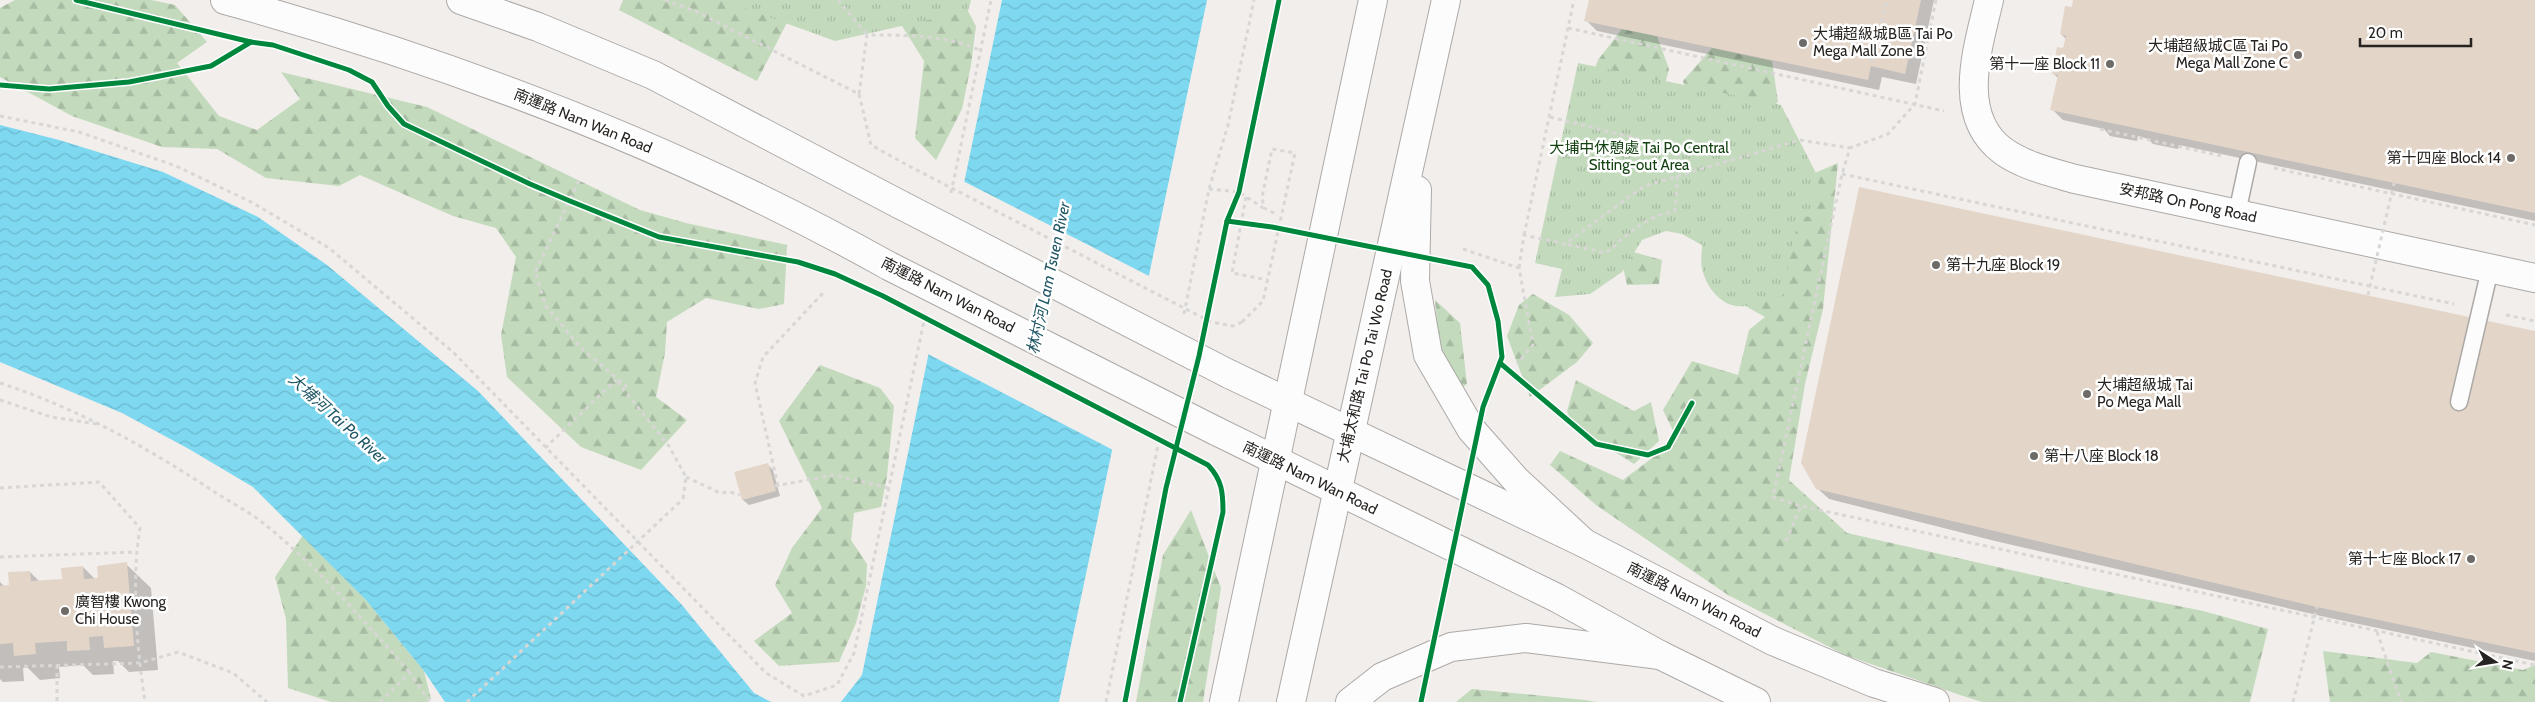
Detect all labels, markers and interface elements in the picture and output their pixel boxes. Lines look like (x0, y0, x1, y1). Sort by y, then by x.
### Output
scale bar (2360, 15, 2471, 47)
text: 20 m (2368, 24, 2403, 42)
place label: 大埔超級城B區 Tai Po Mega Mall Zone B (1813, 25, 1953, 60)
marker: 大埔超級城B區 Tai Po Mega Mall Zone B (1797, 37, 1809, 49)
place label: 大埔超級城C區 Tai Po Mega Mall Zone C (2148, 37, 2288, 72)
marker: 大埔超級城C區 Tai Po Mega Mall Zone C (2292, 49, 2304, 61)
place label: 第十一座 Block 11 (1989, 55, 2100, 73)
marker: 第十一座 Block 11 (2104, 58, 2116, 70)
street label: 南運路 Nam Wan Road (511, 85, 655, 157)
park label: 大埔中休憩處 Tai Po Central Sitting-out Area (1549, 139, 1729, 174)
place label: 第十四座 Block 14 (2387, 149, 2501, 167)
marker: 第十四座 Block 14 (2505, 152, 2517, 164)
street label: 安邦路 On Pong Road (2118, 180, 2258, 226)
water label: 林村河 Lam Tsuen River (1023, 199, 1074, 356)
street label: 南運路 Nam Wan Road (878, 253, 1018, 337)
place label: 第十九座 Block 19 (1946, 256, 2060, 274)
marker: 第十九座 Block 19 (1930, 259, 1942, 271)
street label: 大埔太和路 Tai Po Tai Wo Road (1334, 268, 1396, 464)
water label: 大埔河 Tai Po River (285, 369, 391, 468)
place label: 大埔超級城 Tai Po Mega Mall (2097, 376, 2193, 411)
marker: 大埔超級城 Tai Po Mega Mall (2081, 388, 2093, 400)
street label: 南運路 Nam Wan Road (1240, 438, 1380, 518)
place label: 第十八座 Block 18 (2044, 447, 2159, 465)
marker: 第十八座 Block 18 (2028, 450, 2040, 462)
place label: 第十七座 Block 17 (2348, 550, 2461, 568)
marker: 第十七座 Block 17 (2465, 553, 2477, 565)
street label: 南運路 Nam Wan Road (1624, 558, 1764, 642)
place label: 廣智樓 Kwong Chi House (75, 593, 167, 628)
marker: 廣智樓 Kwong Chi House (59, 605, 71, 617)
north arrow (2470, 637, 2520, 687)
text: N (2498, 658, 2518, 671)

